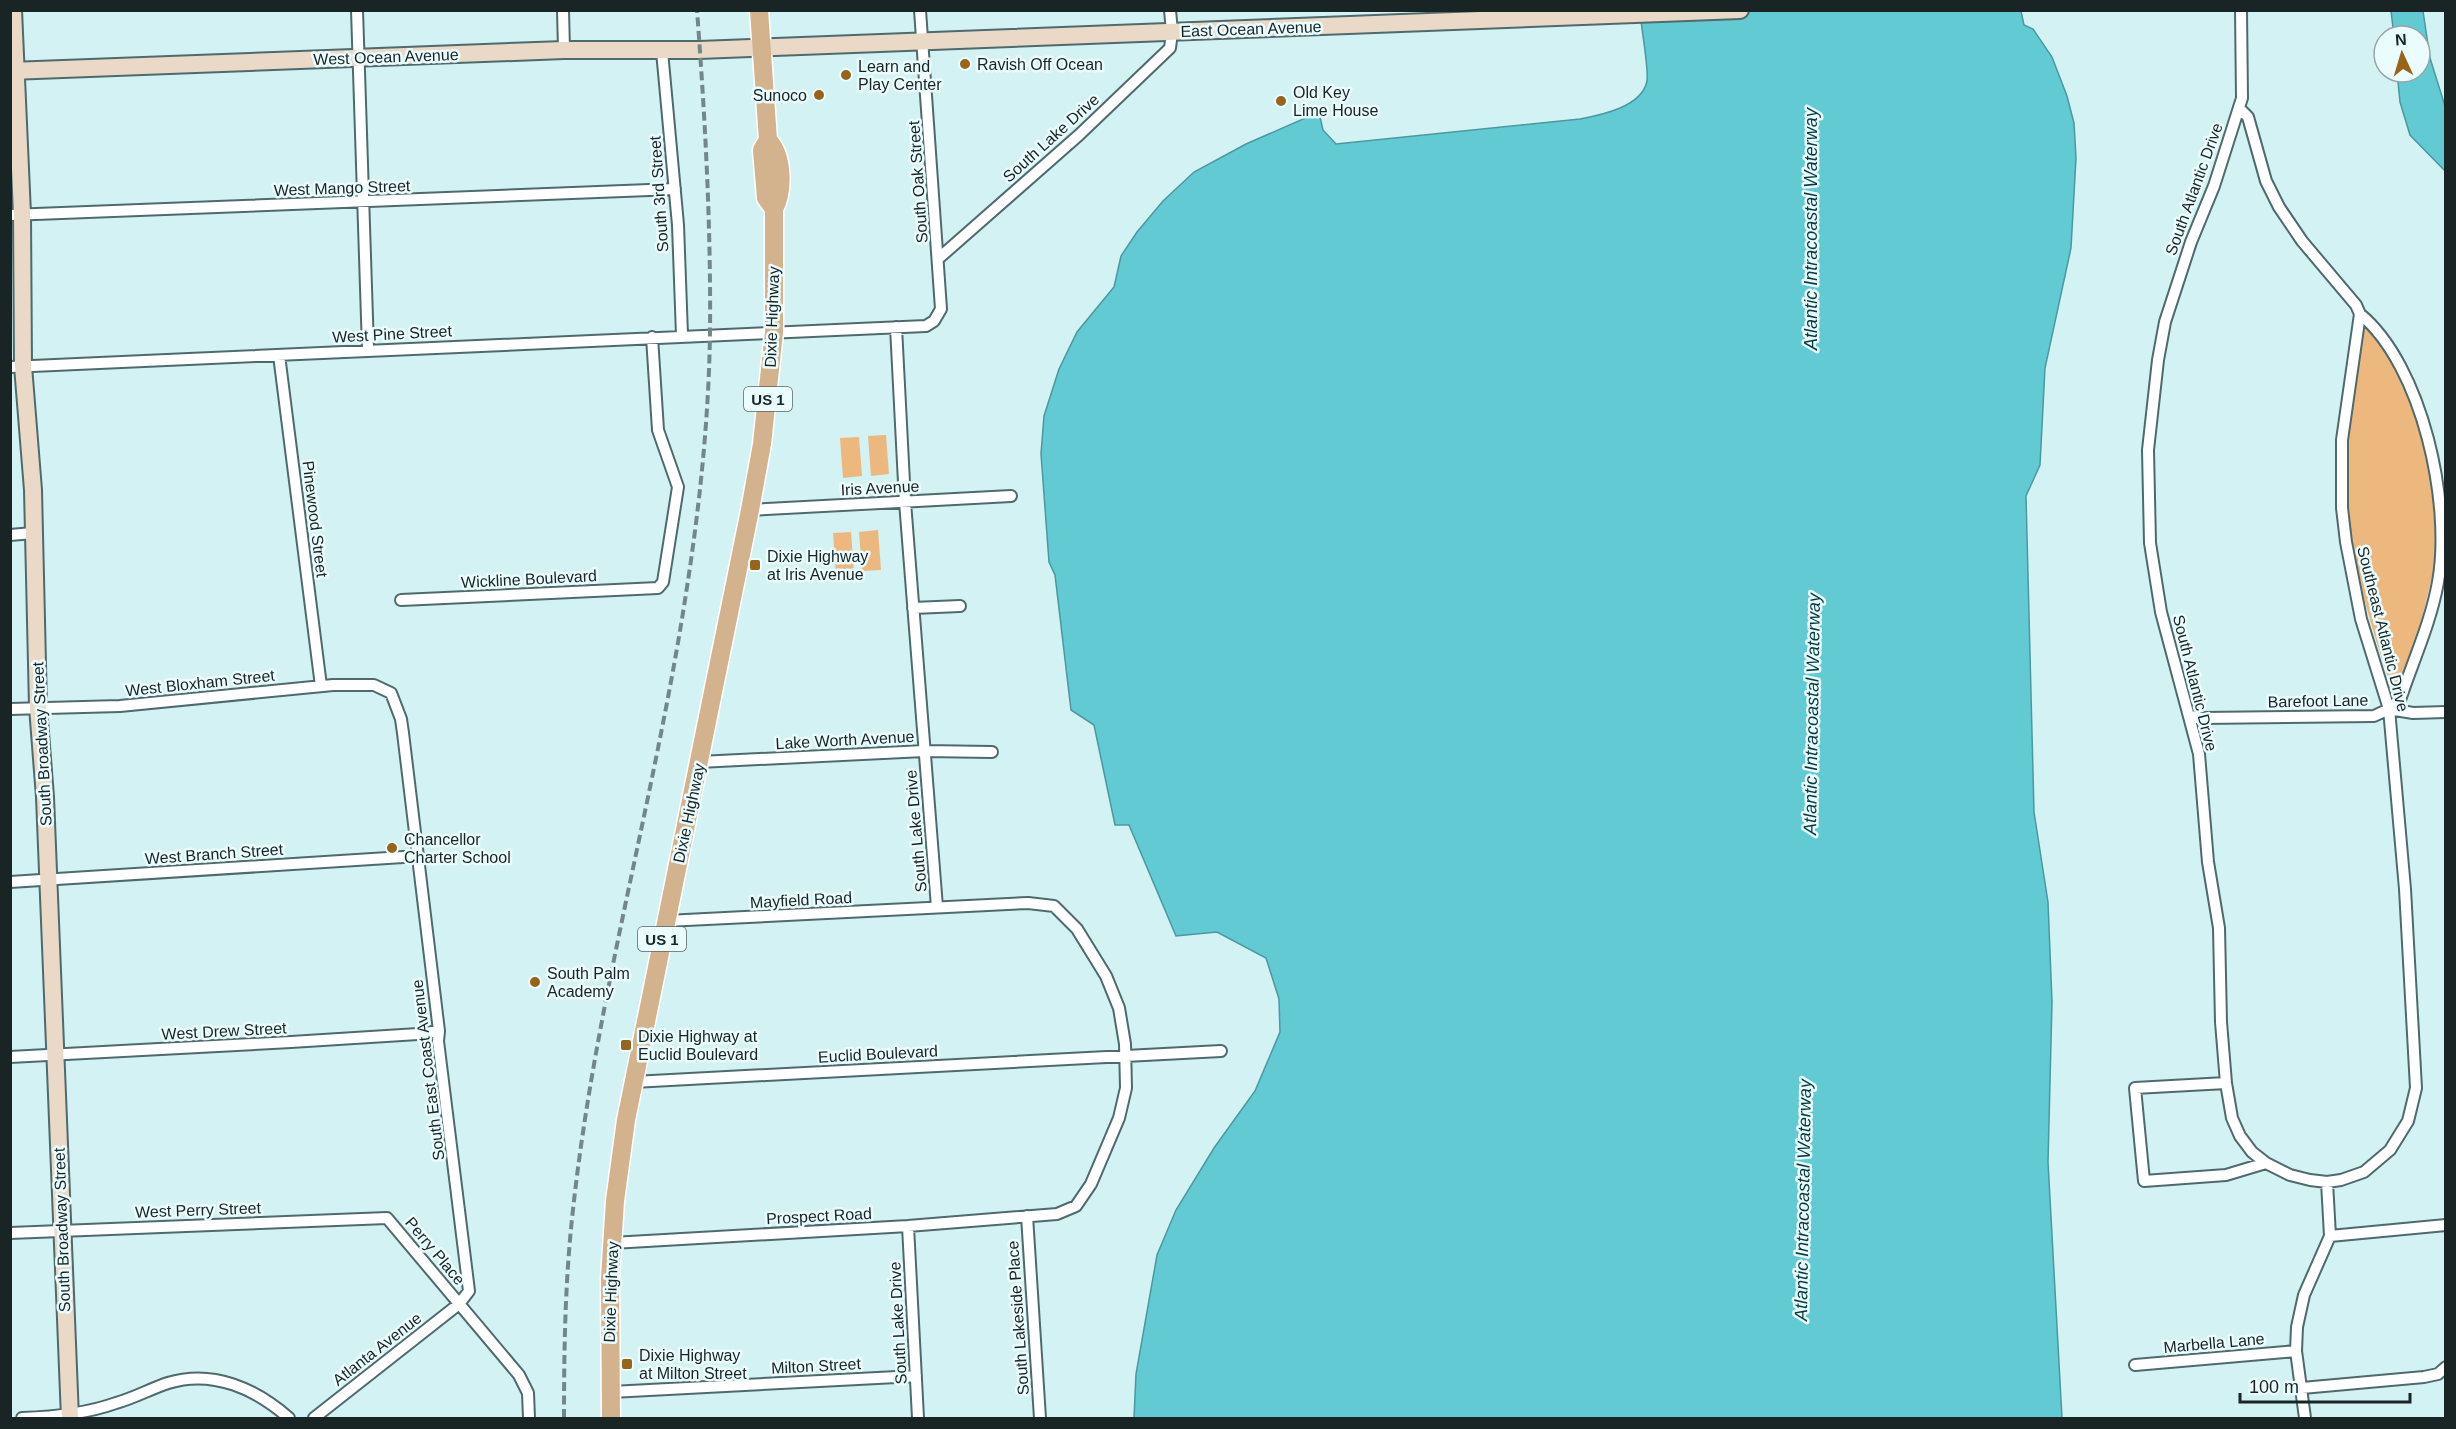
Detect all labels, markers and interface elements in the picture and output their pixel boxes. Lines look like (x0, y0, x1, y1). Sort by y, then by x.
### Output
street label: East Ocean Avenue (1180, 18, 1322, 40)
north arrow (2372, 24, 2432, 84)
text: N (2395, 31, 2407, 48)
street label: West Ocean Avenue (313, 46, 459, 68)
place label: Ravish Off Ocean (977, 56, 1103, 73)
marker: Ravish Off Ocean (958, 57, 972, 71)
place label: Learn and Play Center (858, 58, 942, 93)
marker: Learn and Play Center (839, 68, 853, 82)
place label: Old Key Lime House (1293, 84, 1378, 119)
place label: Sunoco (753, 87, 807, 104)
marker: Sunoco (812, 88, 826, 102)
street label: South Lake Drive (1000, 91, 1102, 185)
marker: Old Key Lime House (1274, 94, 1288, 108)
water label: Atlantic Intracoastal Waterway (1801, 107, 1821, 351)
street label: South Oak Street (905, 120, 931, 244)
street label: South Atlantic Drive (2162, 120, 2226, 258)
street label: South 3rd Street (646, 135, 672, 253)
street label: West Mango Street (273, 177, 411, 199)
street label: Dixie Highway (762, 266, 782, 368)
street label: West Pine Street (332, 322, 453, 346)
road number: US 1 (744, 387, 792, 411)
street label: Pinewood Street (299, 460, 331, 579)
street label: Iris Avenue (840, 477, 920, 499)
street label: Southeast Atlantic Drive (2354, 545, 2412, 714)
place label: Dixie Highway at Iris Avenue (767, 548, 868, 583)
marker: Dixie Highway at Iris Avenue (748, 558, 762, 572)
street label: Wickline Boulevard (461, 567, 597, 591)
water label: Atlantic Intracoastal Waterway (1800, 592, 1824, 836)
street label: South Atlantic Drive (2170, 613, 2220, 753)
street label: South Broadway Street (29, 661, 55, 827)
street label: West Bloxham Street (125, 667, 276, 699)
street label: Barefoot Lane (2268, 692, 2369, 710)
street label: Lake Worth Avenue (775, 728, 915, 752)
street label: Dixie Highway (670, 762, 708, 864)
street label: South Lake Drive (902, 769, 930, 893)
place label: Chancellor Charter School (404, 831, 511, 866)
street label: West Branch Street (144, 841, 284, 867)
marker: Chancellor Charter School (385, 841, 399, 855)
street label: Mayfield Road (749, 889, 853, 911)
road number: US 1 (638, 927, 686, 951)
place label: South Palm Academy (547, 965, 630, 1000)
marker: South Palm Academy (528, 975, 542, 989)
street label: South East Coast Avenue (408, 979, 448, 1161)
street label: West Drew Street (161, 1019, 287, 1043)
place label: Dixie Highway at Euclid Boulevard (638, 1028, 758, 1063)
marker: Dixie Highway at Euclid Boulevard (619, 1038, 633, 1052)
street label: Euclid Boulevard (818, 1042, 938, 1066)
water label: Atlantic Intracoastal Waterway (1791, 1078, 1815, 1322)
street label: South Broadway Street (51, 1147, 73, 1313)
street label: West Perry Street (135, 1199, 262, 1221)
street label: Prospect Road (766, 1205, 872, 1227)
street label: Perry Place (402, 1214, 468, 1288)
street label: South Lakeside Place (1004, 1240, 1032, 1396)
street label: Dixie Highway (601, 1241, 621, 1343)
street label: South Lake Drive (886, 1261, 910, 1385)
street label: Atlanta Avenue (329, 1309, 425, 1389)
street label: Marbella Lane (2163, 1330, 2265, 1356)
place label: Dixie Highway at Milton Street (639, 1347, 747, 1382)
street label: Milton Street (771, 1355, 862, 1377)
marker: Dixie Highway at Milton Street (620, 1357, 634, 1371)
scale bar (2240, 1366, 2410, 1404)
text: 100 m (2249, 1377, 2299, 1397)

